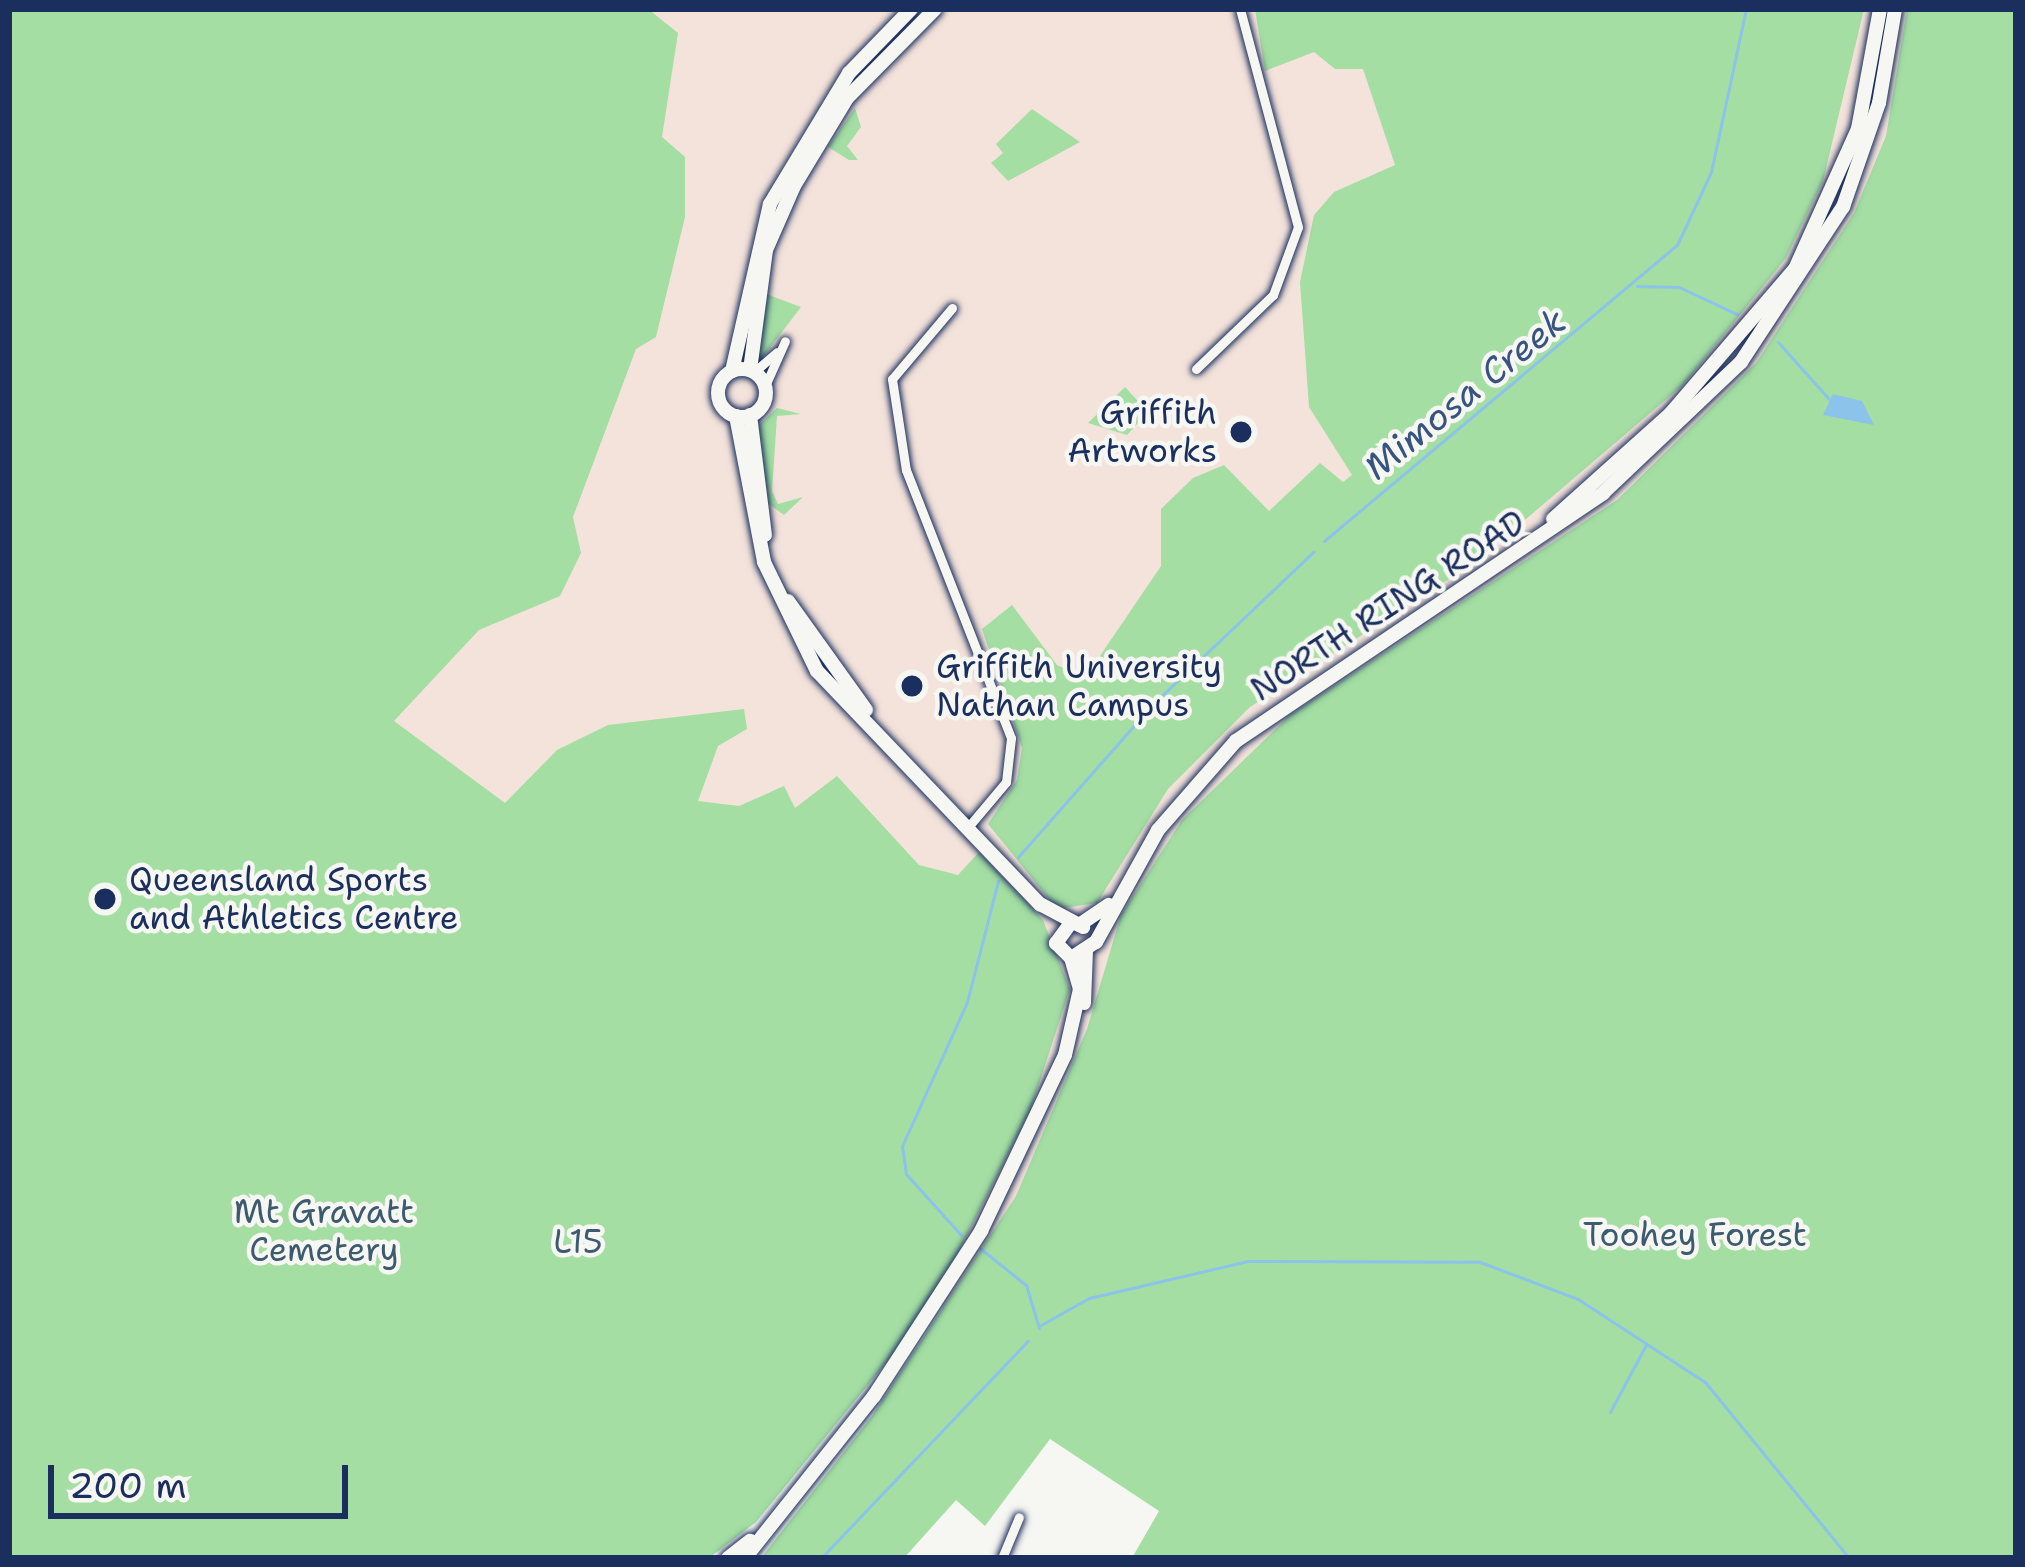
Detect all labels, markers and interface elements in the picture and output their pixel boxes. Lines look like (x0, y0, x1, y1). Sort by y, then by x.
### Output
water label: Mimosa Creek (1355, 299, 1575, 489)
place label: Griffith Artworks (1067, 393, 1217, 471)
marker: Griffith Artworks (1228, 419, 1254, 445)
street label: NORTH RING ROAD (1243, 502, 1533, 710)
place label: Griffith University Nathan Campus (936, 647, 1222, 725)
marker: Griffith University Nathan Campus (899, 673, 925, 699)
place label: Queensland Sports and Athletics Centre (129, 860, 458, 938)
marker: Queensland Sports and Athletics Centre (92, 886, 118, 912)
park label: Mt Gravatt Cemetery (234, 1192, 414, 1270)
park label: Toohey Forest (1583, 1215, 1807, 1255)
park label: L15 (553, 1222, 603, 1262)
scale bar (54, 1441, 354, 1515)
text: 200 m (69, 1461, 186, 1510)

